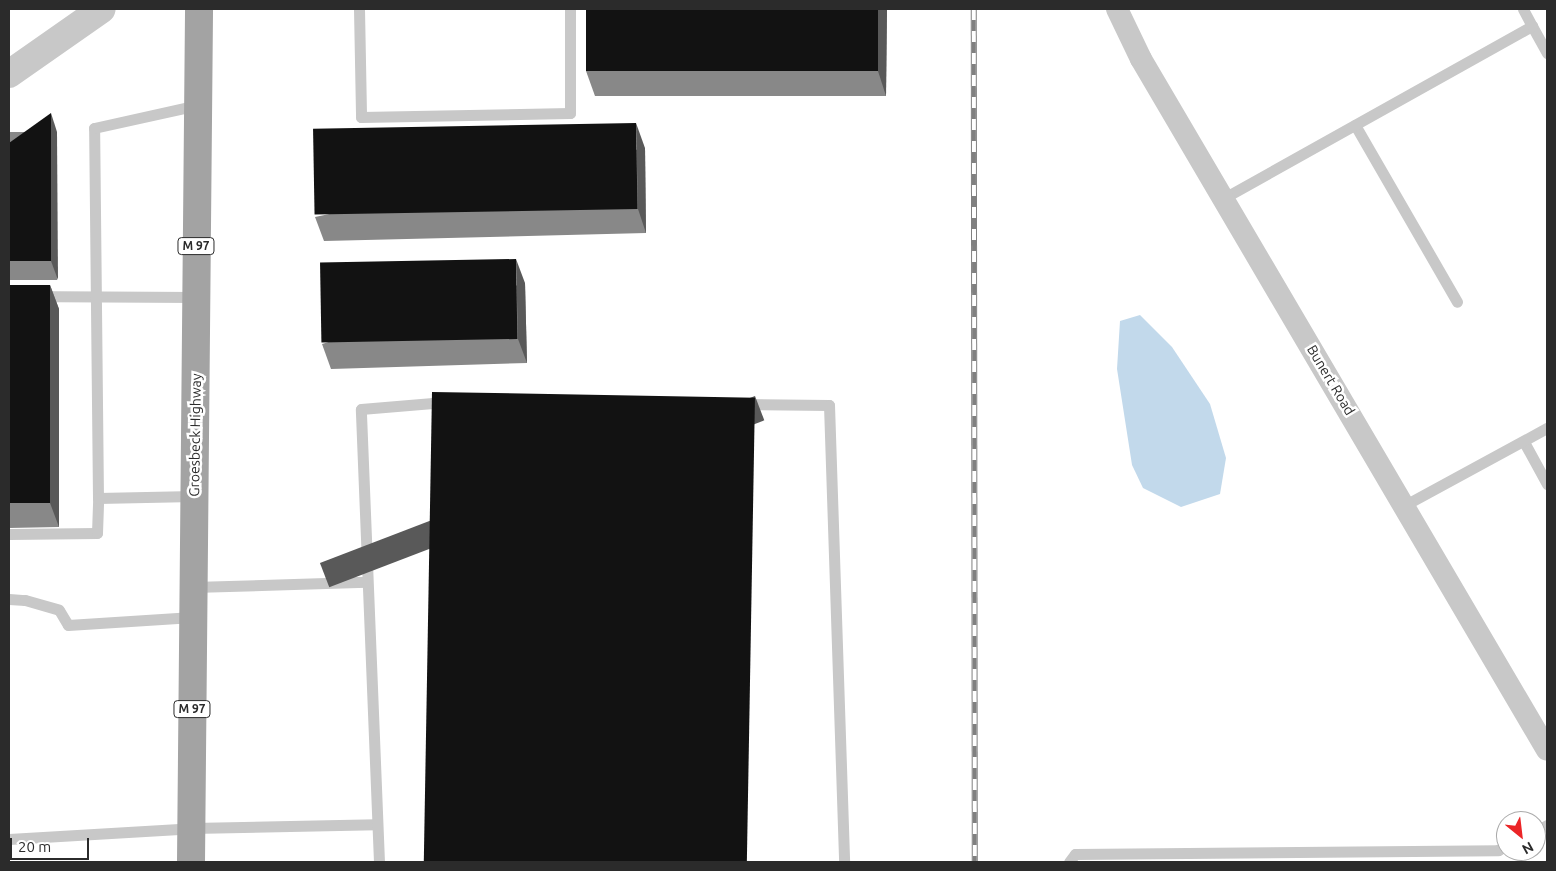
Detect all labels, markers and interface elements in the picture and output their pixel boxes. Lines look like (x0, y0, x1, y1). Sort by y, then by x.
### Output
road number: M 97 (177, 237, 215, 256)
street label: Bunert Road (1303, 342, 1359, 418)
street label: Groesbeck Highway (186, 373, 204, 497)
road number: M 97 (173, 700, 211, 719)
north arrow (1496, 811, 1546, 861)
scale bar (12, 828, 91, 860)
text: 20 m (18, 838, 51, 855)
text: N (1519, 839, 1536, 858)

